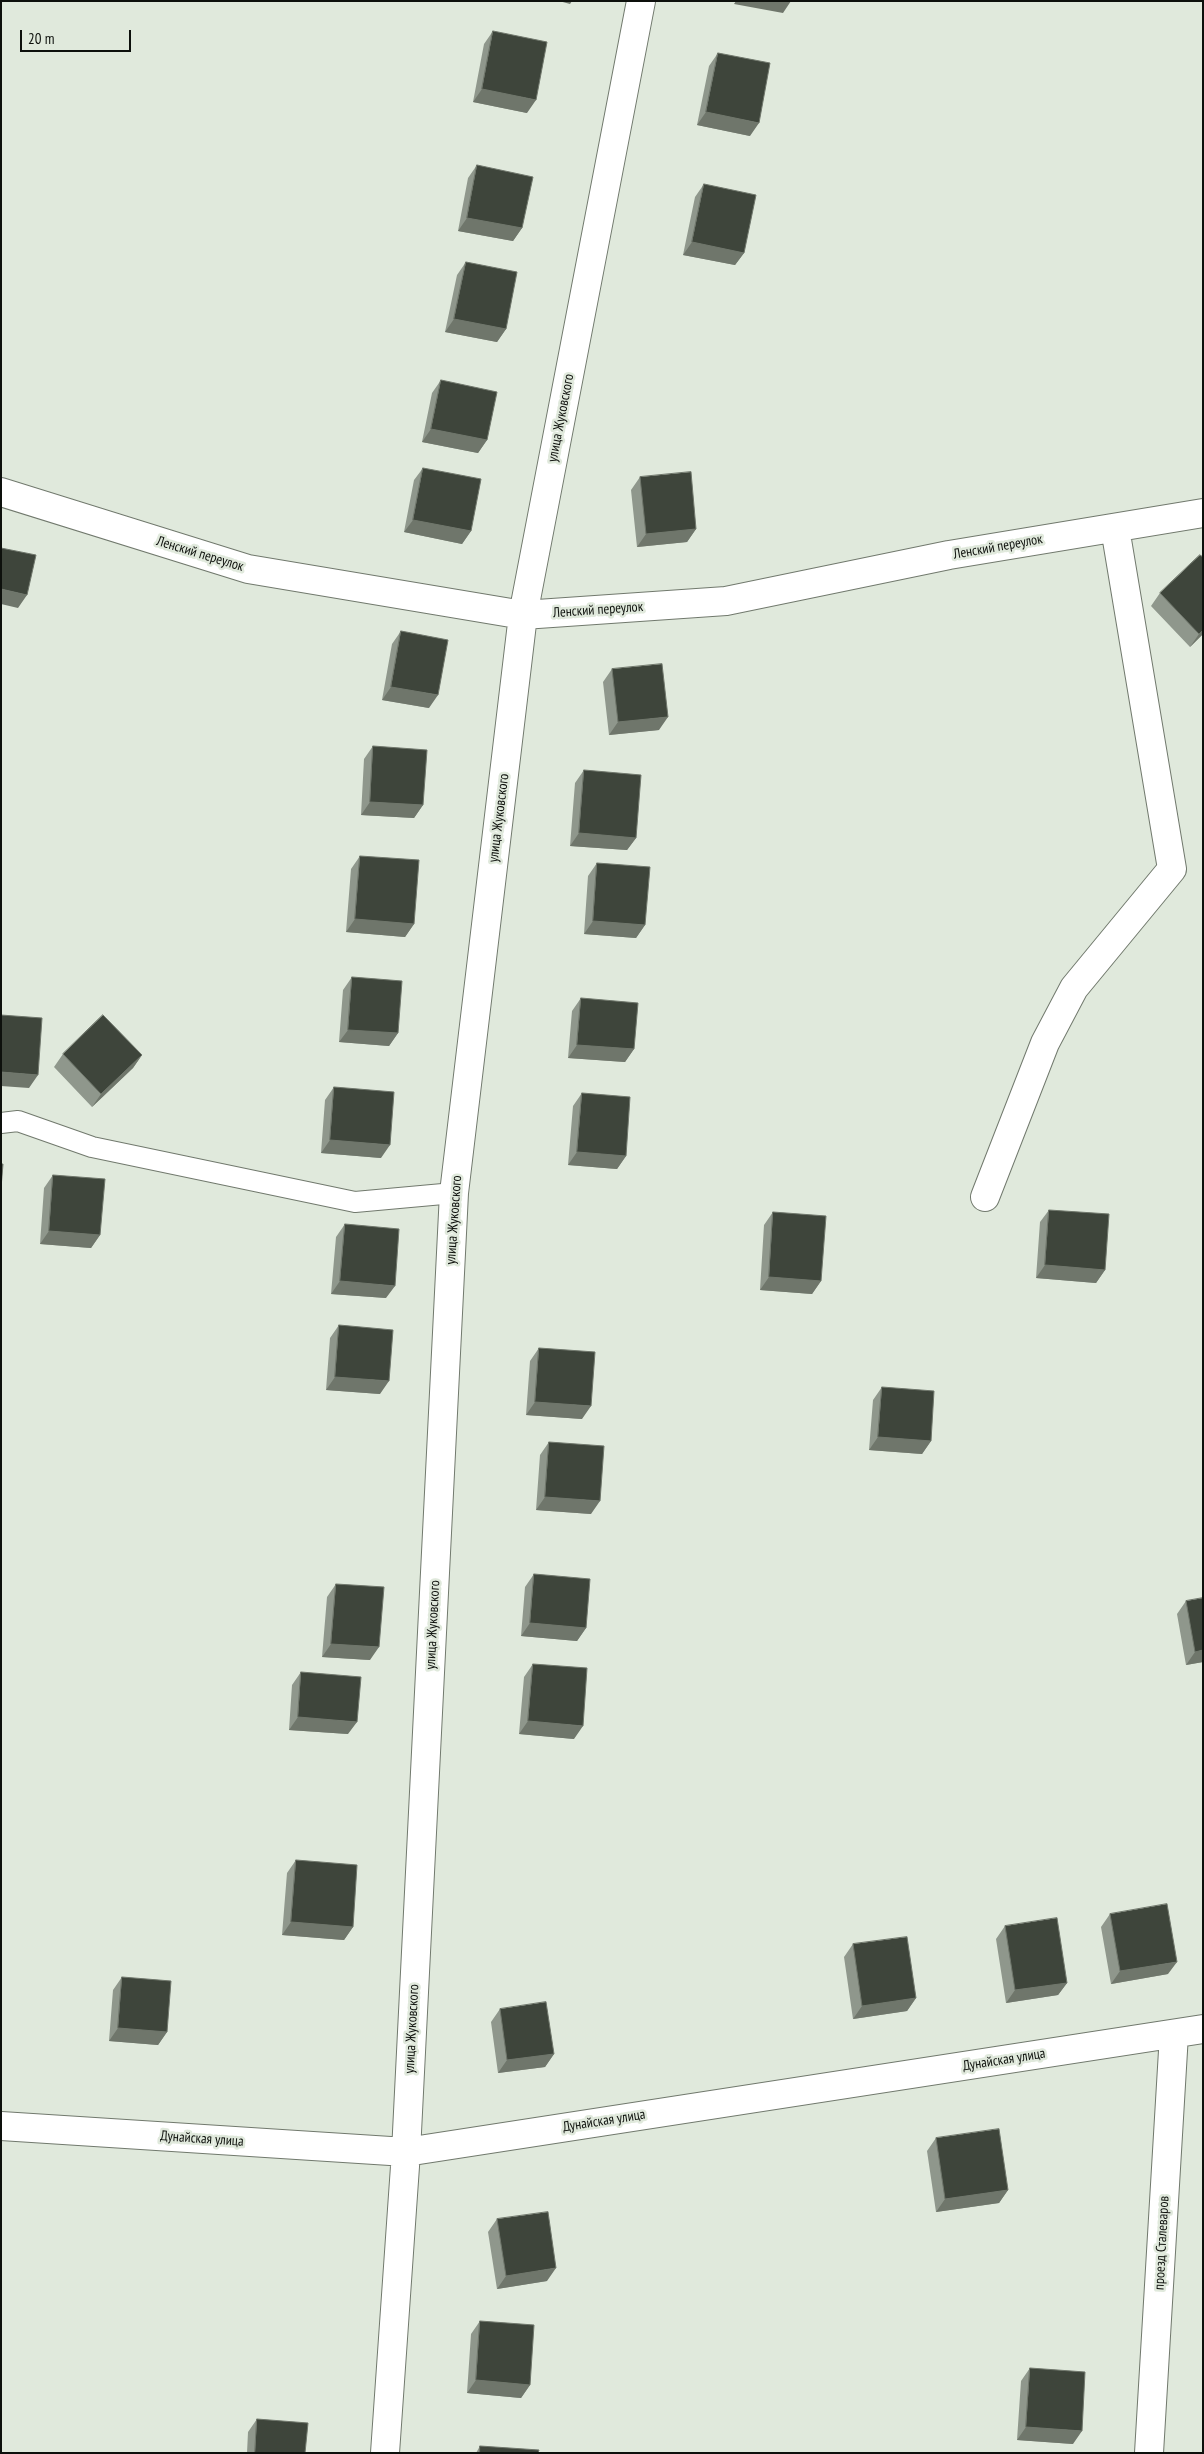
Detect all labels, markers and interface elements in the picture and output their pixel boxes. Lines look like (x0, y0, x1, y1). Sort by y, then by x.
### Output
scale bar (22, 20, 134, 52)
text: 20 m (28, 29, 54, 48)
street label: улица Жуковского (544, 373, 578, 463)
street label: Ленский переулок (952, 531, 1044, 563)
street label: Ленский переулок (154, 533, 246, 575)
street label: Ленский переулок (552, 598, 644, 622)
street label: улица Жуковского (485, 773, 513, 863)
street label: улица Жуковского (443, 1175, 465, 1265)
street label: улица Жуковского (422, 1580, 444, 1670)
street label: улица Жуковского (401, 1984, 423, 2074)
street label: Дунайская улица (961, 2045, 1047, 2075)
street label: Дунайская улица (561, 2106, 647, 2136)
street label: Дунайская улица (160, 2128, 244, 2150)
street label: проезд Сталеваров (1151, 2196, 1173, 2290)

